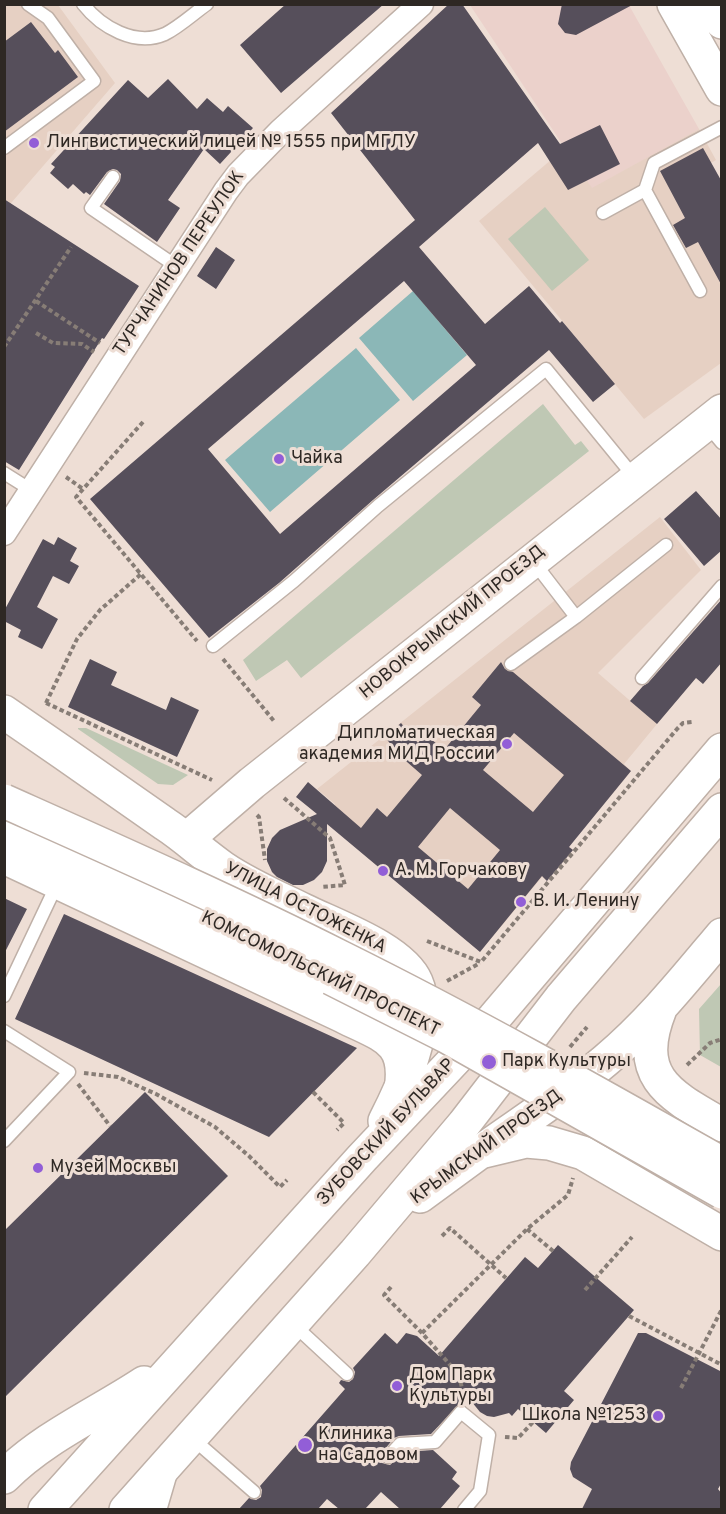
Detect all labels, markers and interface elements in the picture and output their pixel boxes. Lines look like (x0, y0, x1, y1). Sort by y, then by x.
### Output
place label: Лингвистический лицей № 1555 при МГЛУ (46, 132, 416, 154)
marker: Лингвистический лицей № 1555 при МГЛУ (27, 136, 41, 150)
street label: ТУРЧАНИНОВ ПЕРЕУЛОК (110, 167, 250, 361)
place label: Чайка (291, 448, 343, 470)
marker: Чайка (272, 452, 286, 466)
street label: НОВОКРЫМСКИЙ ПРОЕЗД (356, 542, 550, 704)
place label: Дипломатическая академия МИД России (299, 723, 495, 766)
marker: Дипломатическая академия МИД России (500, 737, 514, 751)
street label: УЛИЦА ОСТОЖЕНКА (221, 859, 389, 959)
place label: А. М. Горчакову (395, 860, 527, 882)
marker: А. М. Горчакову (376, 864, 390, 878)
place label: В. И. Ленину (533, 891, 639, 913)
marker: В. И. Ленину (514, 895, 528, 909)
street label: КОМСОМОЛЬСКИЙ ПРОСПЕКТ (197, 908, 443, 1042)
place label: Парк Культуры (502, 1051, 631, 1073)
marker: Парк Культуры (480, 1053, 498, 1071)
street label: ЗУБОВСКИЙ БУЛЬВАР (313, 1055, 461, 1211)
street label: КРЫМСКИЙ ПРОЕЗД (407, 1086, 567, 1210)
place label: Музей Москвы (50, 1157, 176, 1179)
marker: Музей Москвы (31, 1161, 45, 1175)
place label: Дом Парк Культуры (409, 1365, 493, 1408)
marker: Дом Парк Культуры (390, 1379, 404, 1393)
place label: Школа №1253 (521, 1405, 646, 1427)
marker: Школа №1253 (651, 1409, 665, 1423)
place label: Клиника на Садовом (318, 1424, 418, 1466)
marker: Клиника на Садовом (296, 1436, 314, 1454)

